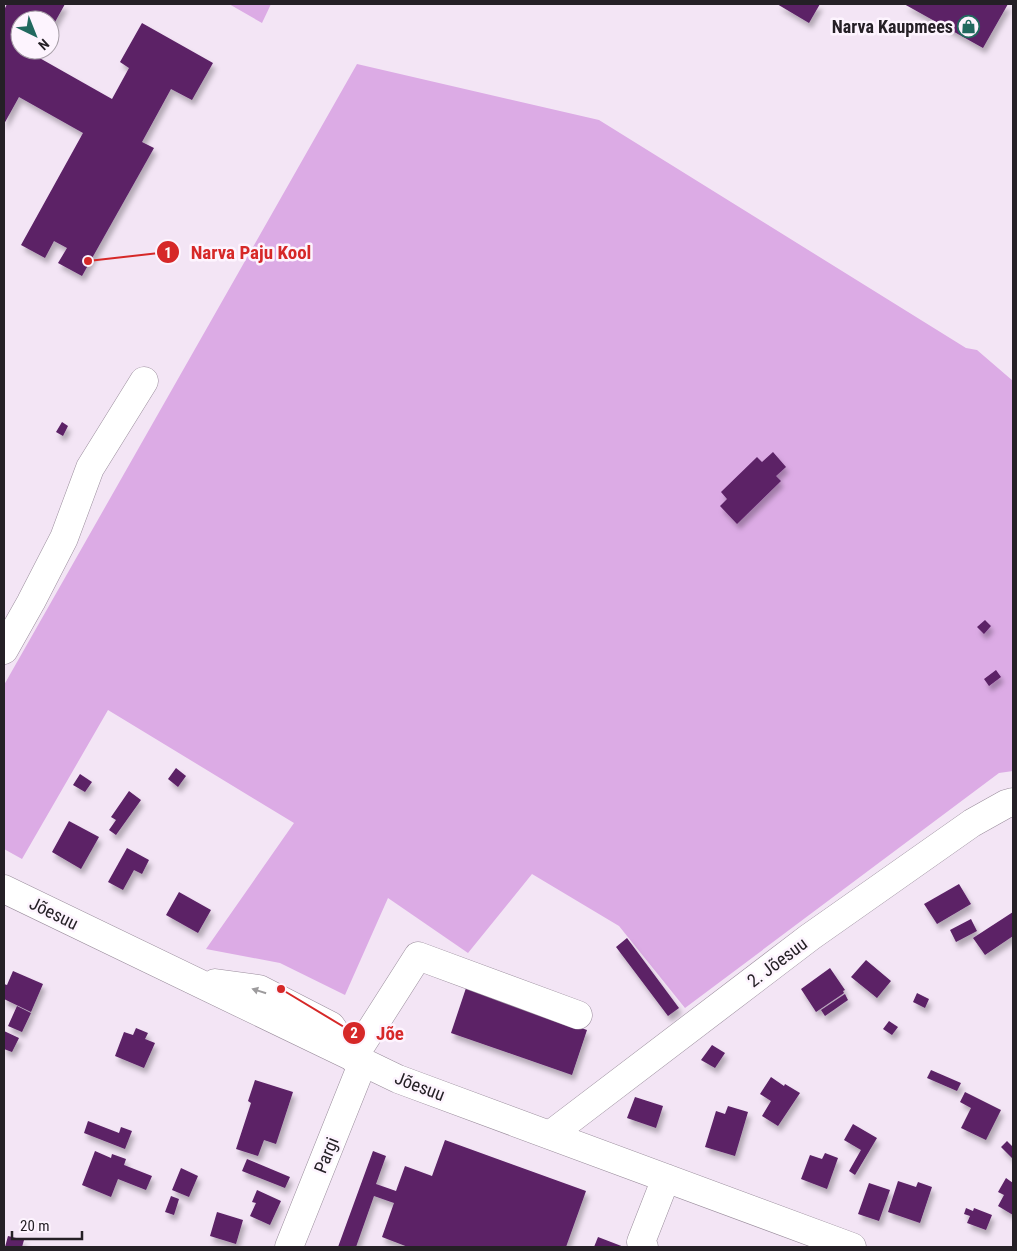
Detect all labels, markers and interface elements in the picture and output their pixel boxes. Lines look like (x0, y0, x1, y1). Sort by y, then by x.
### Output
north arrow (10, 10, 60, 60)
shop icon: Narva Kaupmees (957, 14, 981, 38)
place label: Narva Kaupmees (832, 16, 953, 37)
text: N (35, 36, 52, 53)
callout: Narva Paju Kool (156, 235, 322, 269)
text: Narva Paju Kool (191, 241, 311, 264)
text: 1 (164, 244, 172, 262)
street label: Jõesuu (26, 892, 82, 934)
street label: 2. Jõesuu (743, 933, 811, 991)
one-way arrow (251, 987, 266, 995)
callout: Jõe (341, 1016, 414, 1050)
text: Jõe (376, 1022, 404, 1045)
text: 2 (350, 1024, 358, 1042)
street label: Jõesuu (392, 1067, 448, 1105)
street label: Pargi (309, 1134, 343, 1176)
scale bar (12, 1208, 82, 1240)
text: 20 m (20, 1217, 50, 1235)

